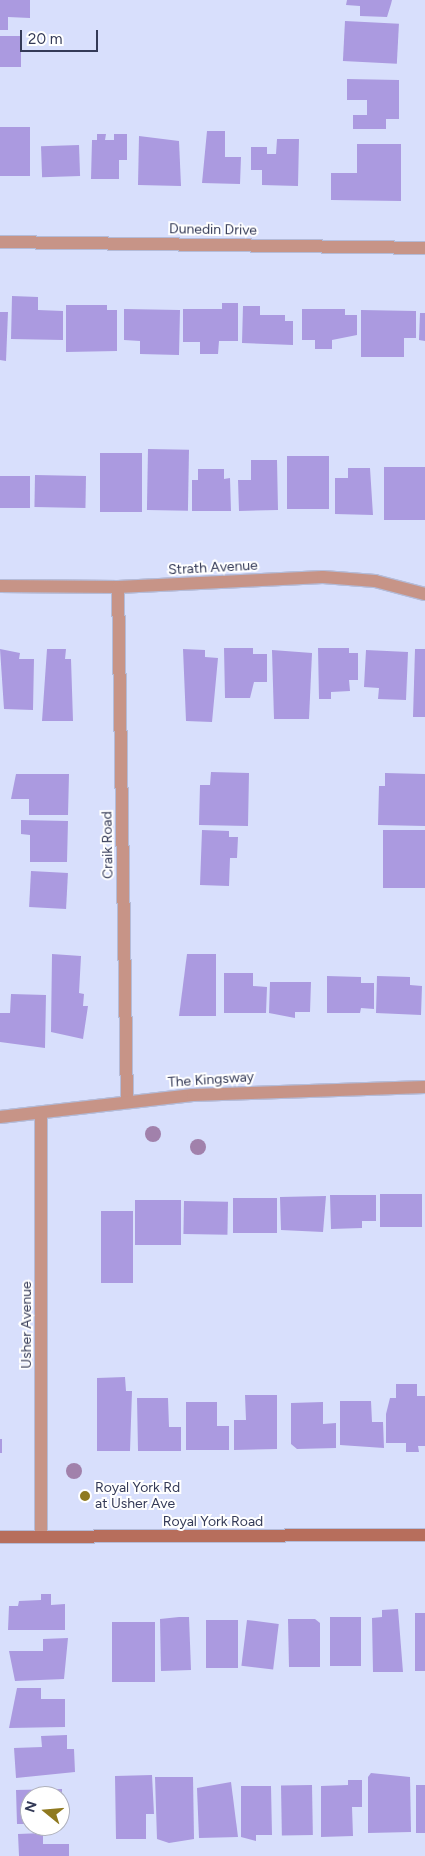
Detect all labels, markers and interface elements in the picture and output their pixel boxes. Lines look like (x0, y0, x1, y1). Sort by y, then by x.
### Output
scale bar (22, 20, 100, 52)
text: 20 m (28, 30, 62, 48)
street label: Dunedin Drive (169, 221, 257, 239)
street label: Strath Avenue (168, 557, 258, 579)
street label: Craik Road (99, 811, 117, 879)
street label: The Kingsway (167, 1069, 255, 1091)
street label: Usher Avenue (19, 1281, 35, 1369)
place label: Royal York Rd at Usher Ave (95, 1480, 180, 1512)
marker: Royal York Rd at Usher Ave (79, 1490, 91, 1502)
street label: Royal York Road (163, 1514, 263, 1530)
north arrow (20, 1786, 70, 1836)
text: N (21, 1799, 41, 1814)

